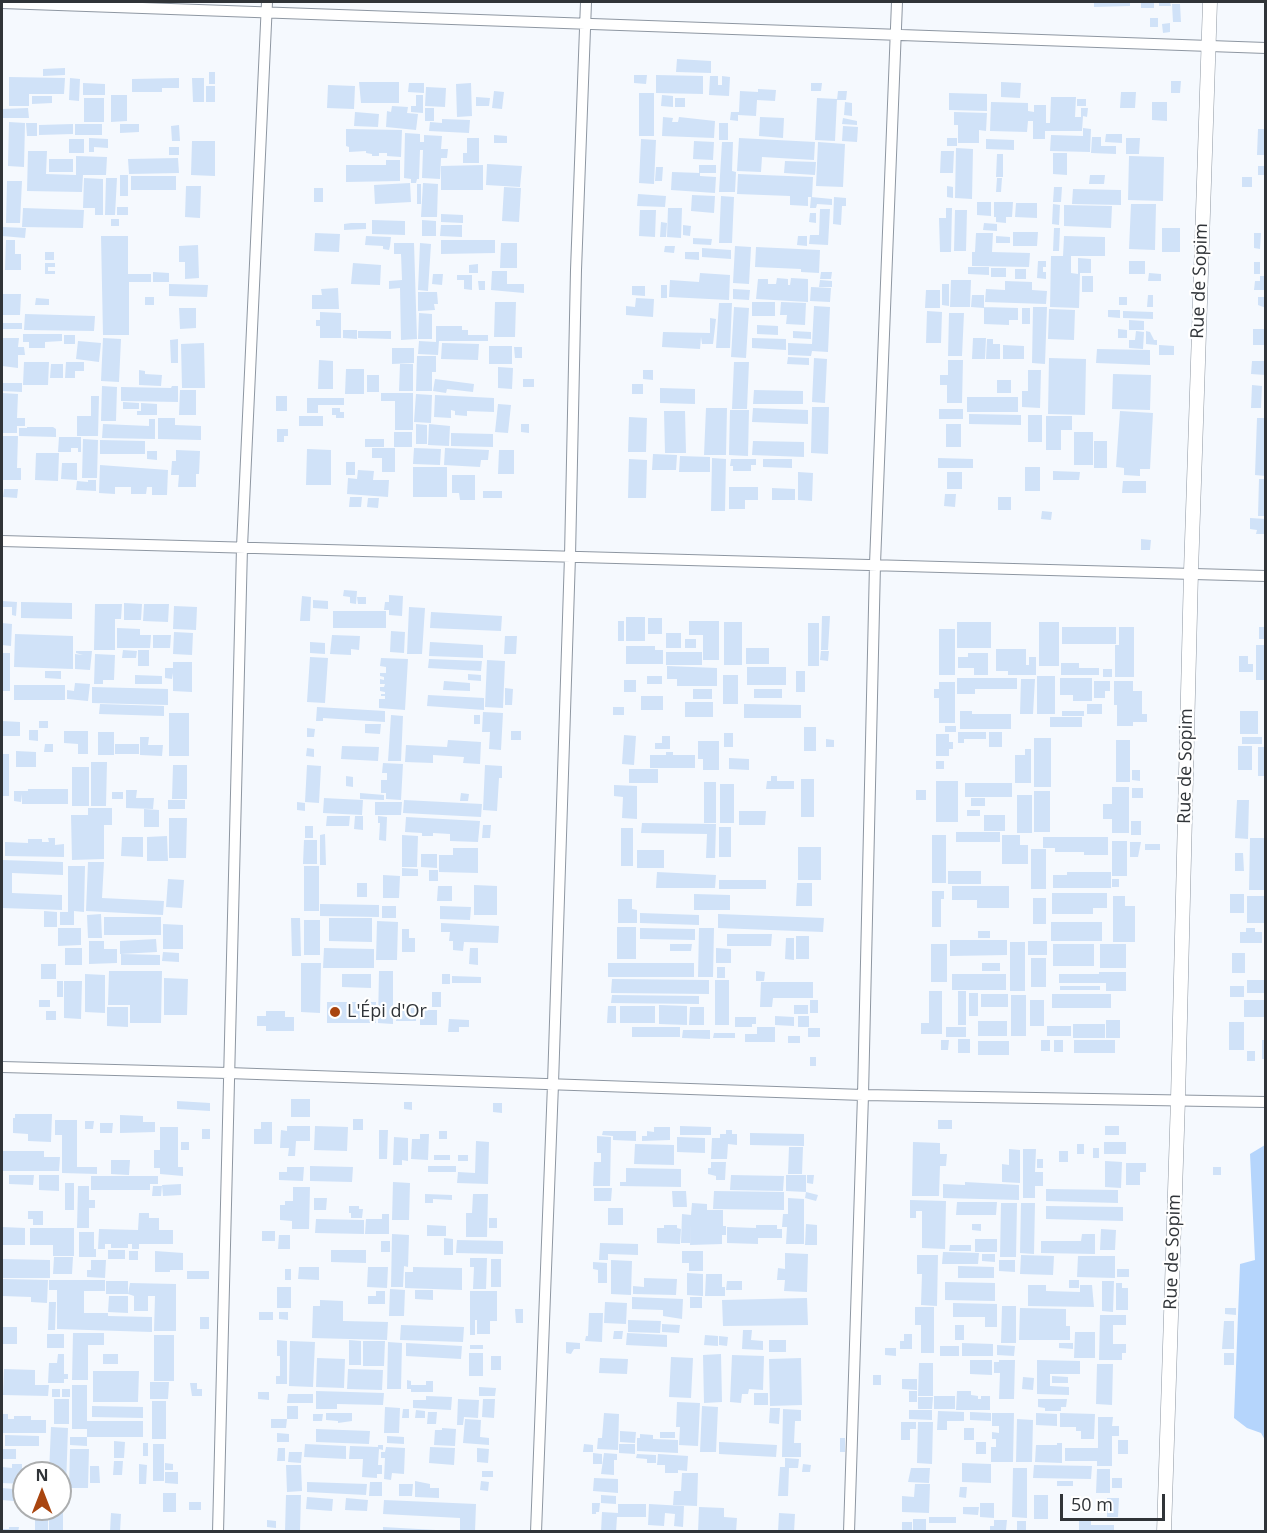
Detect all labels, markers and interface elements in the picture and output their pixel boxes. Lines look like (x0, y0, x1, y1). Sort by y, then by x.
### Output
street label: Rue de Sopim (1187, 223, 1213, 339)
street label: Rue de Sopim (1174, 708, 1198, 824)
place label: L'Épi d'Or (347, 1001, 427, 1023)
marker: L'Épi d'Or (328, 1005, 342, 1019)
street label: Rue de Sopim (1160, 1194, 1186, 1310)
north arrow (12, 1461, 72, 1521)
text: N (35, 1464, 49, 1486)
scale bar (1063, 1482, 1168, 1520)
text: 50 m (1071, 1492, 1113, 1516)

